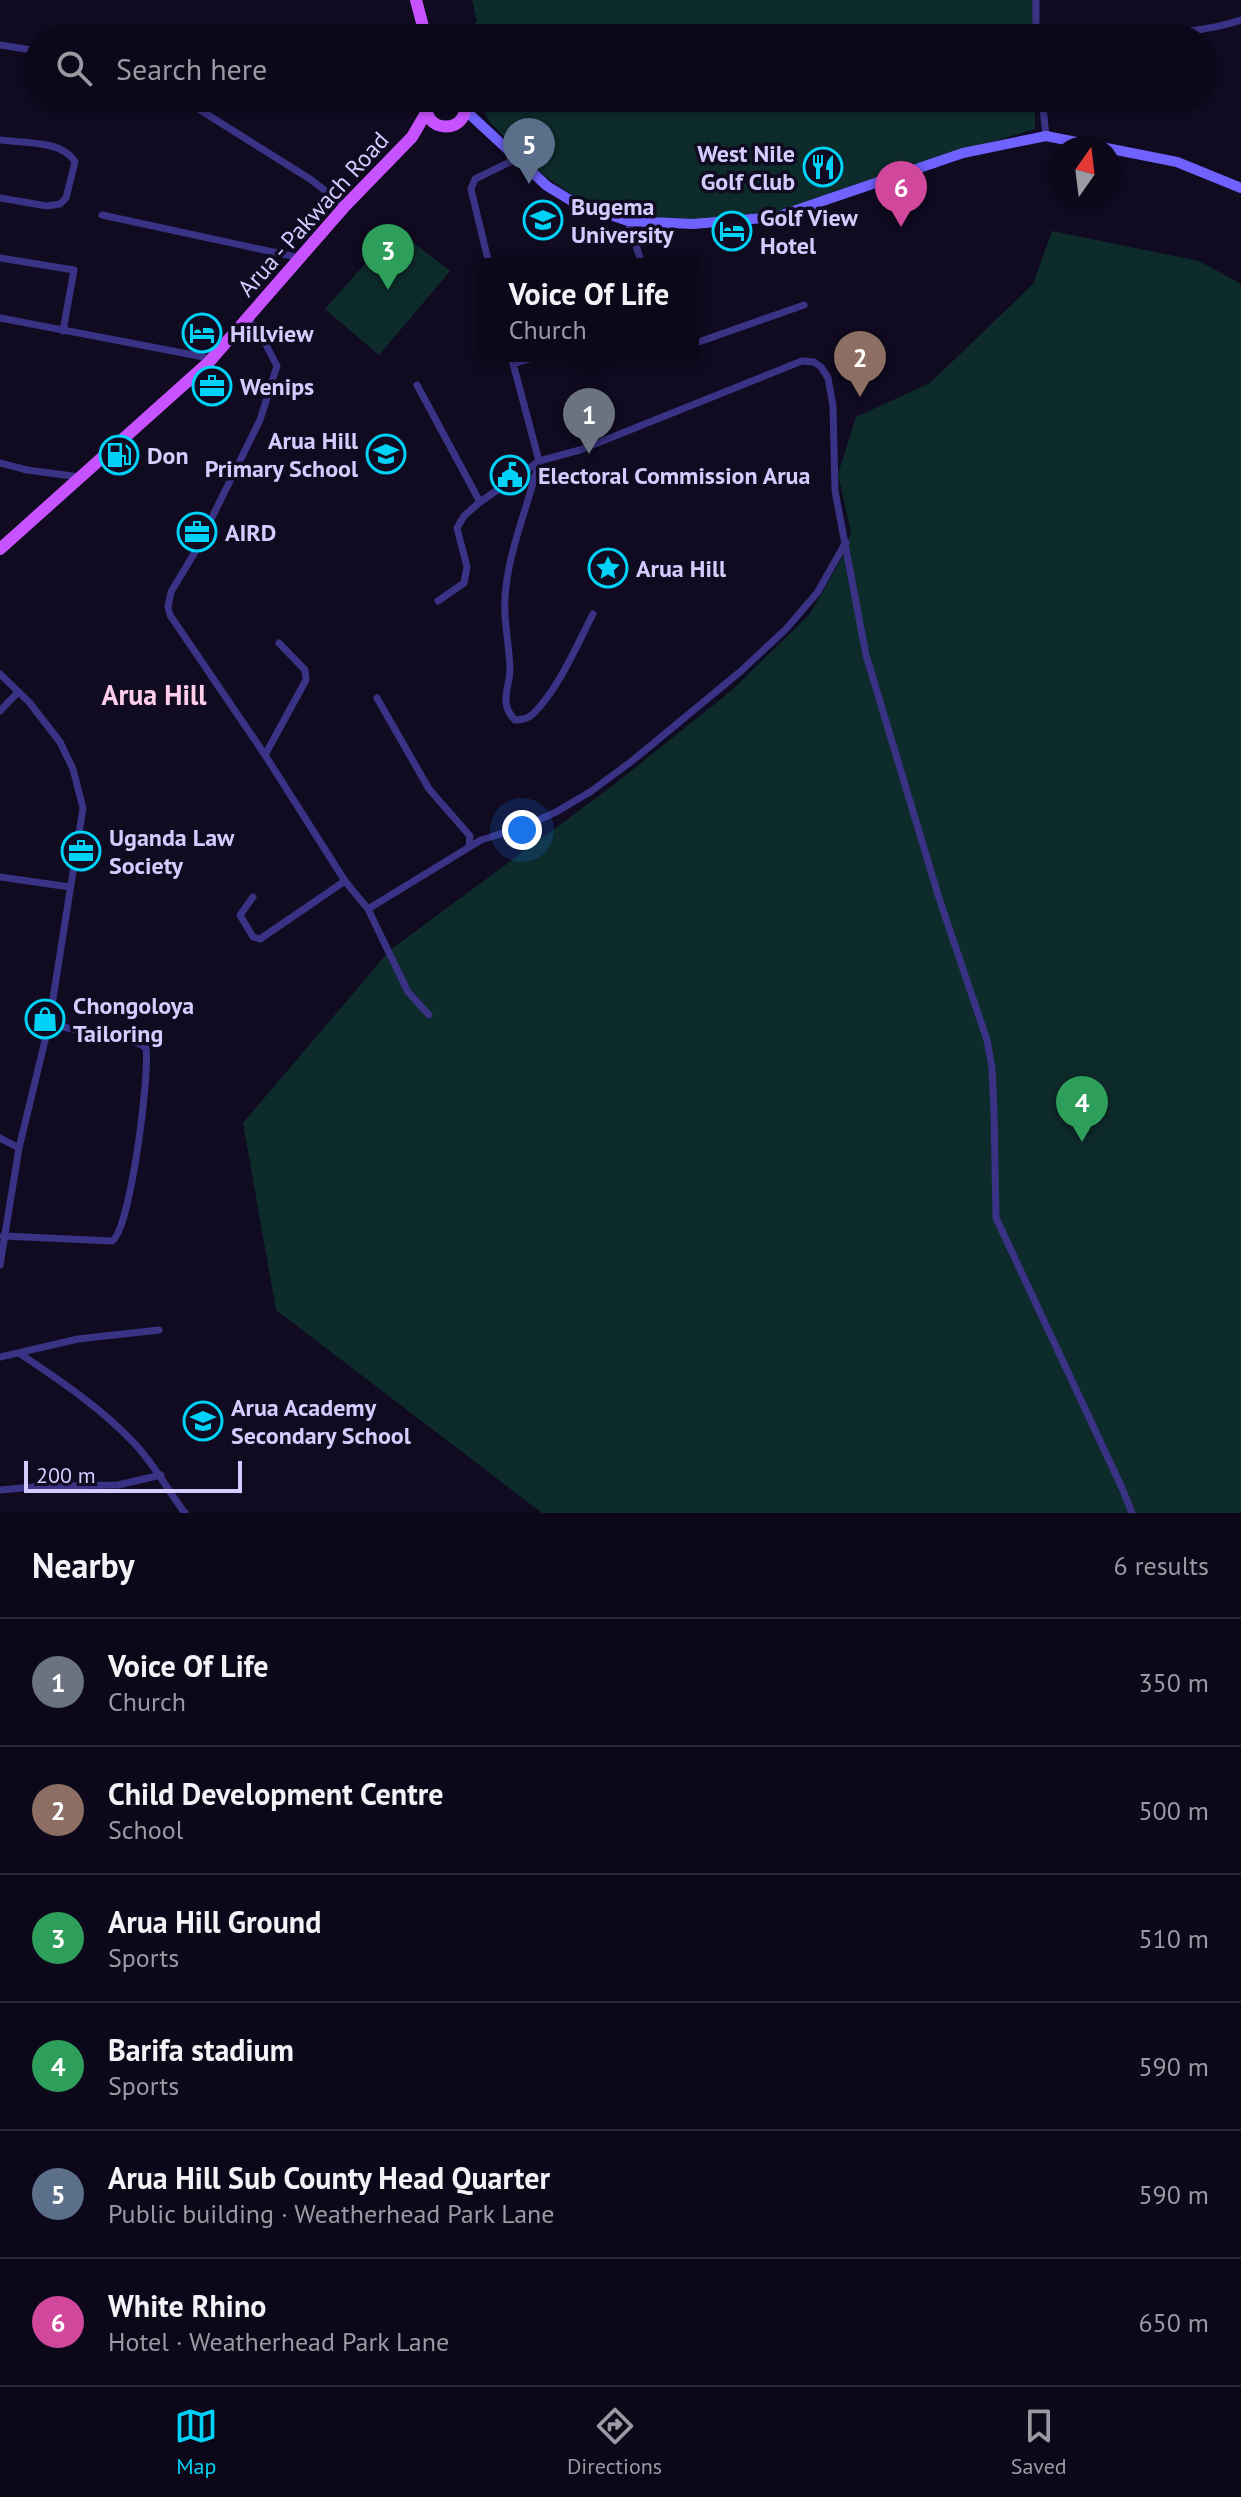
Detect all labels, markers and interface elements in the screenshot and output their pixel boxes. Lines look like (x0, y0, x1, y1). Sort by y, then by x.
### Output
search box (24, 24, 1217, 112)
icon: search (52, 46, 96, 90)
text: Search here (116, 49, 267, 88)
pin: 5 (503, 118, 555, 184)
street label: Arua - Pakwach Road (231, 125, 395, 303)
north arrow (1049, 136, 1121, 208)
place label: West Nile Golf Club (697, 138, 795, 197)
restaurant icon: West Nile Golf Club (802, 146, 844, 188)
pin: 6 (875, 161, 927, 227)
place label: Bugema University (571, 191, 674, 250)
school or university icon: Bugema University (522, 199, 564, 241)
place label: Golf View Hotel (760, 202, 859, 261)
hotel icon: Golf View Hotel (711, 210, 753, 252)
pin: 3 (362, 224, 414, 290)
popup (479, 258, 699, 362)
text: Voice Of Life (509, 274, 669, 313)
hotel icon: Hillview (181, 312, 223, 354)
text: Church (509, 313, 587, 346)
place label: Hillview (230, 318, 314, 349)
pin: 2 (834, 331, 886, 397)
office icon: Wenips (191, 365, 233, 407)
place label: Wenips (240, 371, 314, 402)
pin: 1 (563, 388, 615, 454)
place label: Arua Hill Primary School (205, 425, 359, 484)
school or university icon: Arua Hill Primary School (365, 433, 407, 475)
fuel station icon: Don (98, 434, 140, 476)
place label: Don (147, 440, 189, 471)
public building icon: Electoral Commission Arua (489, 454, 531, 496)
place label: Electoral Commission Arua (538, 460, 810, 491)
office icon: AIRD (176, 511, 218, 553)
place label: AIRD (225, 517, 276, 548)
place icon: Arua Hill (587, 547, 629, 589)
place label: Arua Hill (636, 553, 727, 584)
district label: Arua Hill (101, 676, 207, 713)
your location (502, 810, 542, 850)
place label: Uganda Law Society (109, 822, 235, 881)
office icon: Uganda Law Society (60, 830, 102, 872)
place label: Chongoloya Tailoring (73, 990, 194, 1049)
shop icon: Chongoloya Tailoring (24, 998, 66, 1040)
pin: 4 (1056, 1076, 1108, 1142)
place label: Arua Academy Secondary School (231, 1392, 412, 1451)
school or university icon: Arua Academy Secondary School (182, 1400, 224, 1442)
scale bar (24, 1457, 242, 1493)
text: 200 m (36, 1461, 96, 1489)
text: Nearby (32, 1543, 134, 1587)
text: 6 results (1114, 1549, 1209, 1582)
text: Voice Of Life (108, 1646, 268, 1685)
text: 1 (51, 1666, 65, 1699)
text: 350 m (1138, 1666, 1209, 1699)
text: Church (108, 1685, 186, 1718)
text: Child Development Centre (108, 1774, 443, 1813)
text: 2 (51, 1794, 65, 1827)
text: 500 m (1138, 1794, 1209, 1827)
text: School (108, 1813, 183, 1846)
text: Arua Hill Ground (108, 1902, 321, 1941)
text: 3 (51, 1922, 65, 1955)
text: 510 m (1138, 1922, 1209, 1955)
text: Sports (108, 1941, 179, 1974)
text: Barifa stadium (108, 2030, 294, 2069)
text: 4 (51, 2050, 65, 2083)
text: 590 m (1138, 2050, 1209, 2083)
text: Sports (108, 2069, 179, 2102)
text: Arua Hill Sub County Head Quarter (108, 2158, 550, 2197)
text: 5 (51, 2178, 65, 2211)
text: 590 m (1138, 2178, 1209, 2211)
text: Public building · Weatherhead Park Lane (108, 2197, 554, 2230)
text: White Rhino (108, 2286, 266, 2325)
text: 6 (51, 2306, 65, 2339)
text: 650 m (1138, 2306, 1209, 2339)
text: Hotel · Weatherhead Park Lane (108, 2325, 449, 2358)
tab: Map (174, 2404, 218, 2480)
tab: Directions (567, 2404, 662, 2480)
tab: Saved (1011, 2404, 1067, 2480)

